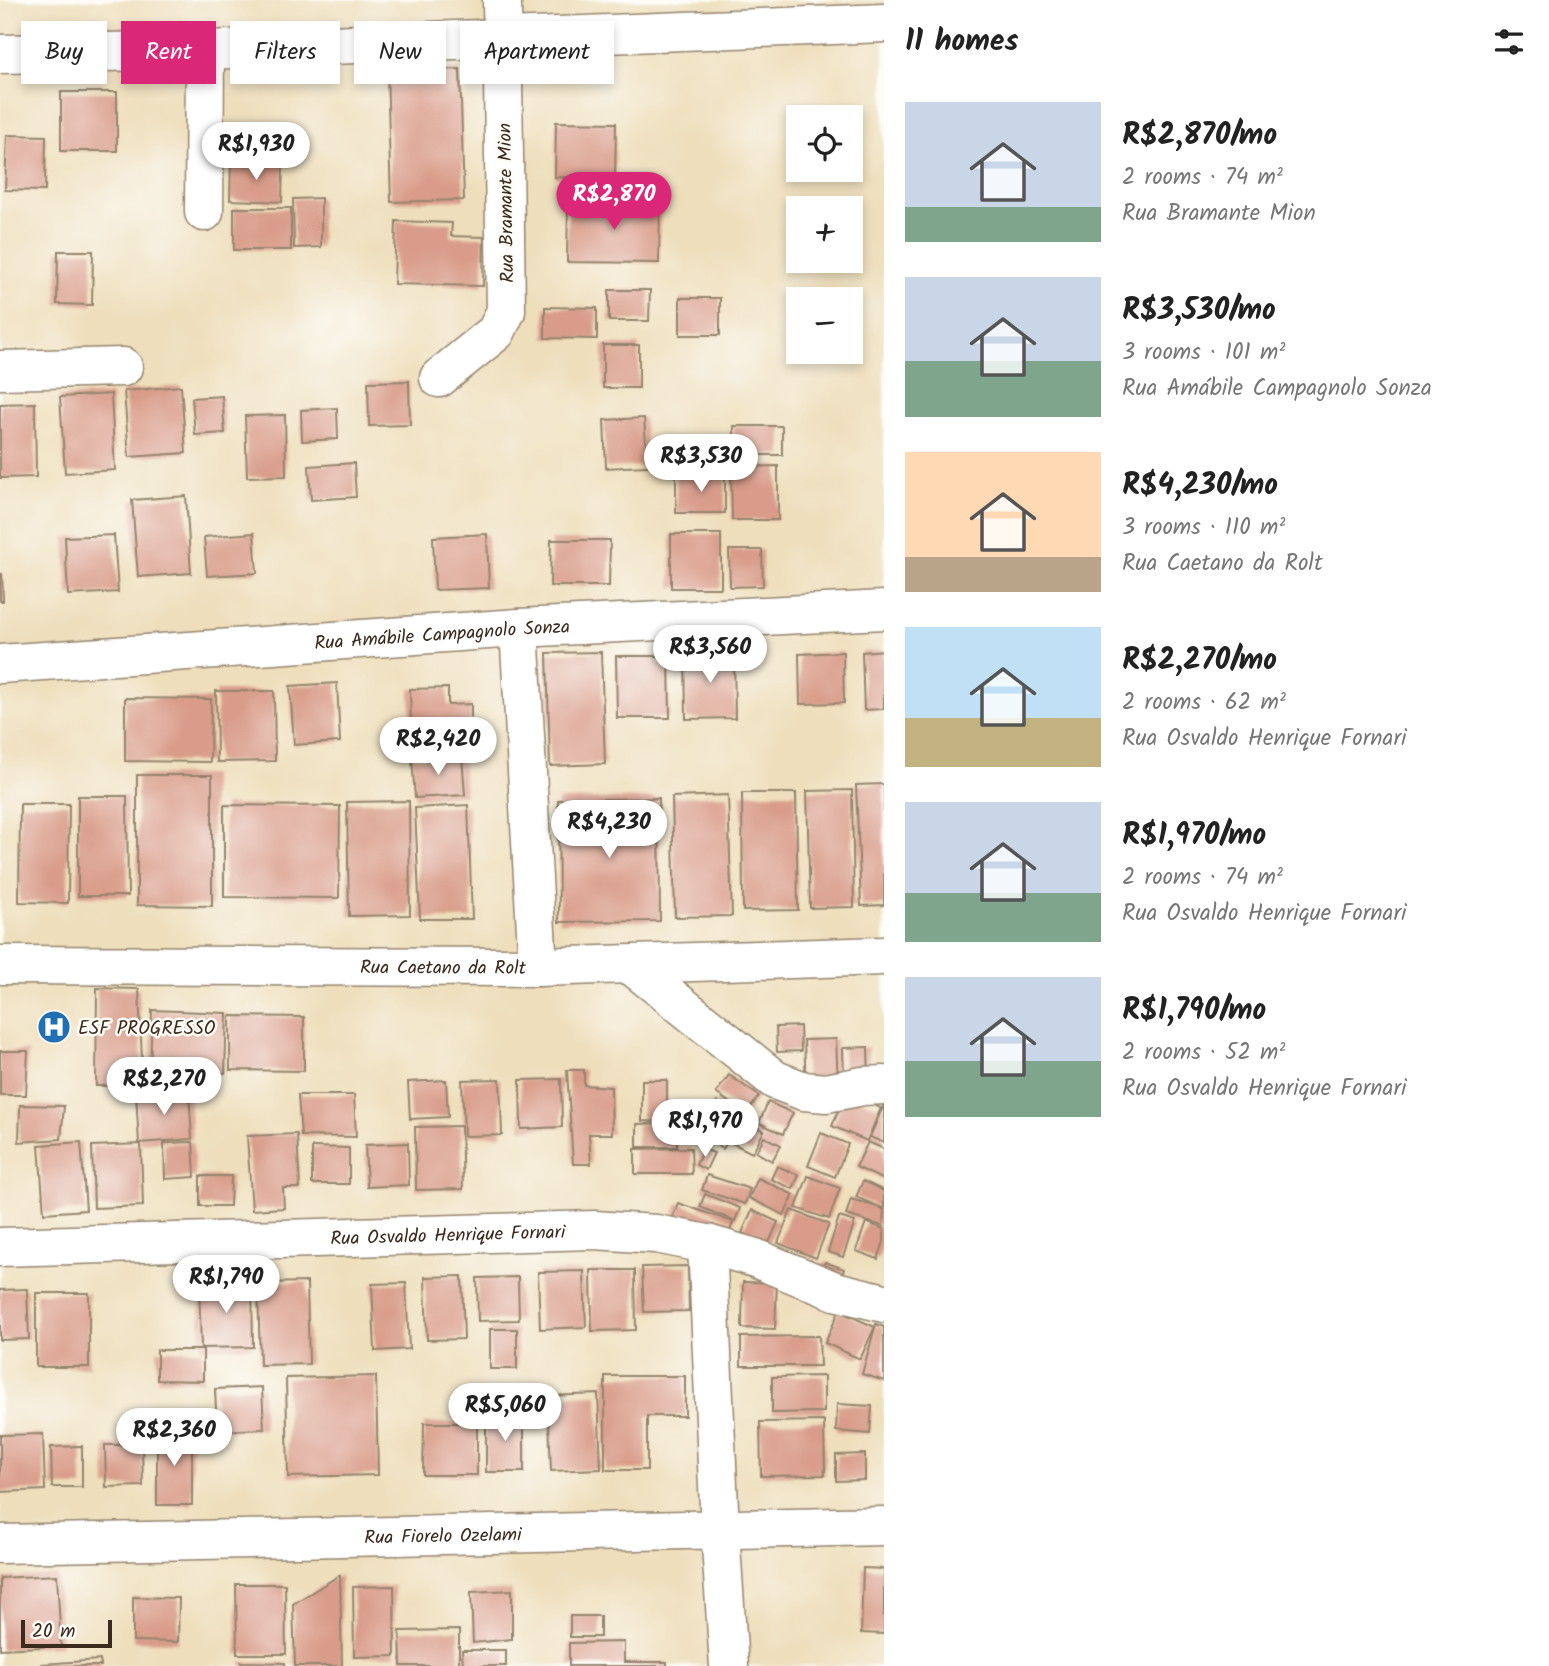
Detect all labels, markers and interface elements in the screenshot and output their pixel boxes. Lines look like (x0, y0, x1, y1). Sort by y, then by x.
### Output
text: 11 homes (905, 18, 1018, 66)
chip: Buy (21, 21, 107, 84)
chip: Rent (121, 21, 216, 84)
chip: Filters (230, 21, 340, 84)
chip: New (354, 21, 446, 84)
chip: Apartment (460, 21, 614, 84)
icon: filters (1490, 23, 1528, 61)
map controls (786, 105, 863, 364)
button: locate (786, 105, 863, 182)
text: R$2,870/mo (1122, 112, 1277, 160)
pin: R$1,930 (191, 122, 321, 182)
street label: Rua Bramante Mion (491, 123, 523, 283)
text: R$1,930 (218, 127, 294, 163)
icon: home (961, 130, 1045, 214)
text: 2 rooms · 74 m² (1122, 160, 1283, 196)
pin: R$2,870 (549, 173, 679, 232)
text: R$2,870 (572, 177, 656, 213)
button: + (786, 196, 863, 273)
text: Rua Bramante Mion (1122, 196, 1316, 232)
button: − (786, 287, 863, 364)
text: R$3,530/mo (1122, 287, 1276, 335)
icon: home (961, 305, 1045, 389)
text: 3 rooms · 101 m² (1122, 335, 1285, 371)
text: Rua Amábile Campagnolo Sonza (1122, 371, 1432, 407)
pin: R$3,530 (636, 434, 766, 494)
text: R$3,530 (660, 439, 742, 475)
text: R$4,230/mo (1122, 462, 1278, 510)
icon: home (961, 480, 1045, 564)
text: 3 rooms · 110 m² (1122, 510, 1285, 546)
text: Rua Caetano da Rolt (1122, 546, 1323, 582)
street label: Rua Amábile Campagnolo Sonza (313, 613, 571, 659)
pin: R$3,560 (645, 626, 775, 685)
text: R$3,560 (669, 630, 751, 666)
text: R$2,270/mo (1122, 637, 1277, 685)
icon: home (961, 655, 1045, 739)
text: 2 rooms · 62 m² (1122, 685, 1286, 721)
pin: R$2,420 (373, 718, 503, 777)
text: Rua Osvaldo Henrique Fornari (1122, 721, 1407, 757)
text: R$2,420 (396, 722, 480, 758)
pin: R$4,230 (544, 800, 674, 860)
text: R$4,230 (567, 805, 651, 841)
text: R$1,970/mo (1122, 812, 1266, 860)
icon: home (961, 830, 1045, 914)
text: 2 rooms · 74 m² (1122, 860, 1283, 896)
text: Rua Osvaldo Henrique Fornari (1122, 896, 1407, 932)
street label: Rua Caetano da Rolt (360, 953, 527, 984)
text: R$1,790/mo (1122, 987, 1266, 1035)
icon: home (961, 1005, 1045, 1089)
hospital icon: ESF PROGRESSO (35, 1008, 73, 1046)
place label: ESF PROGRESSO (78, 1014, 216, 1044)
text: 2 rooms · 52 m² (1122, 1035, 1285, 1071)
pin: R$2,270 (99, 1058, 229, 1117)
text: R$2,270 (123, 1062, 205, 1098)
text: Rua Osvaldo Henrique Fornari (1122, 1071, 1407, 1107)
pin: R$1,970 (640, 1100, 770, 1159)
text: R$1,970 (668, 1104, 742, 1140)
street label: Rua Osvaldo Henrique Fornari (330, 1218, 567, 1255)
pin: R$1,790 (161, 1256, 291, 1315)
text: R$1,790 (189, 1260, 263, 1296)
pin: R$5,060 (440, 1384, 570, 1443)
text: R$5,060 (464, 1388, 546, 1424)
pin: R$2,360 (109, 1408, 239, 1468)
text: R$2,360 (132, 1413, 216, 1449)
street label: Rua Fiorelo Ozelami (364, 1520, 523, 1554)
scale bar (21, 1617, 112, 1649)
text: 20 m (32, 1617, 75, 1647)

